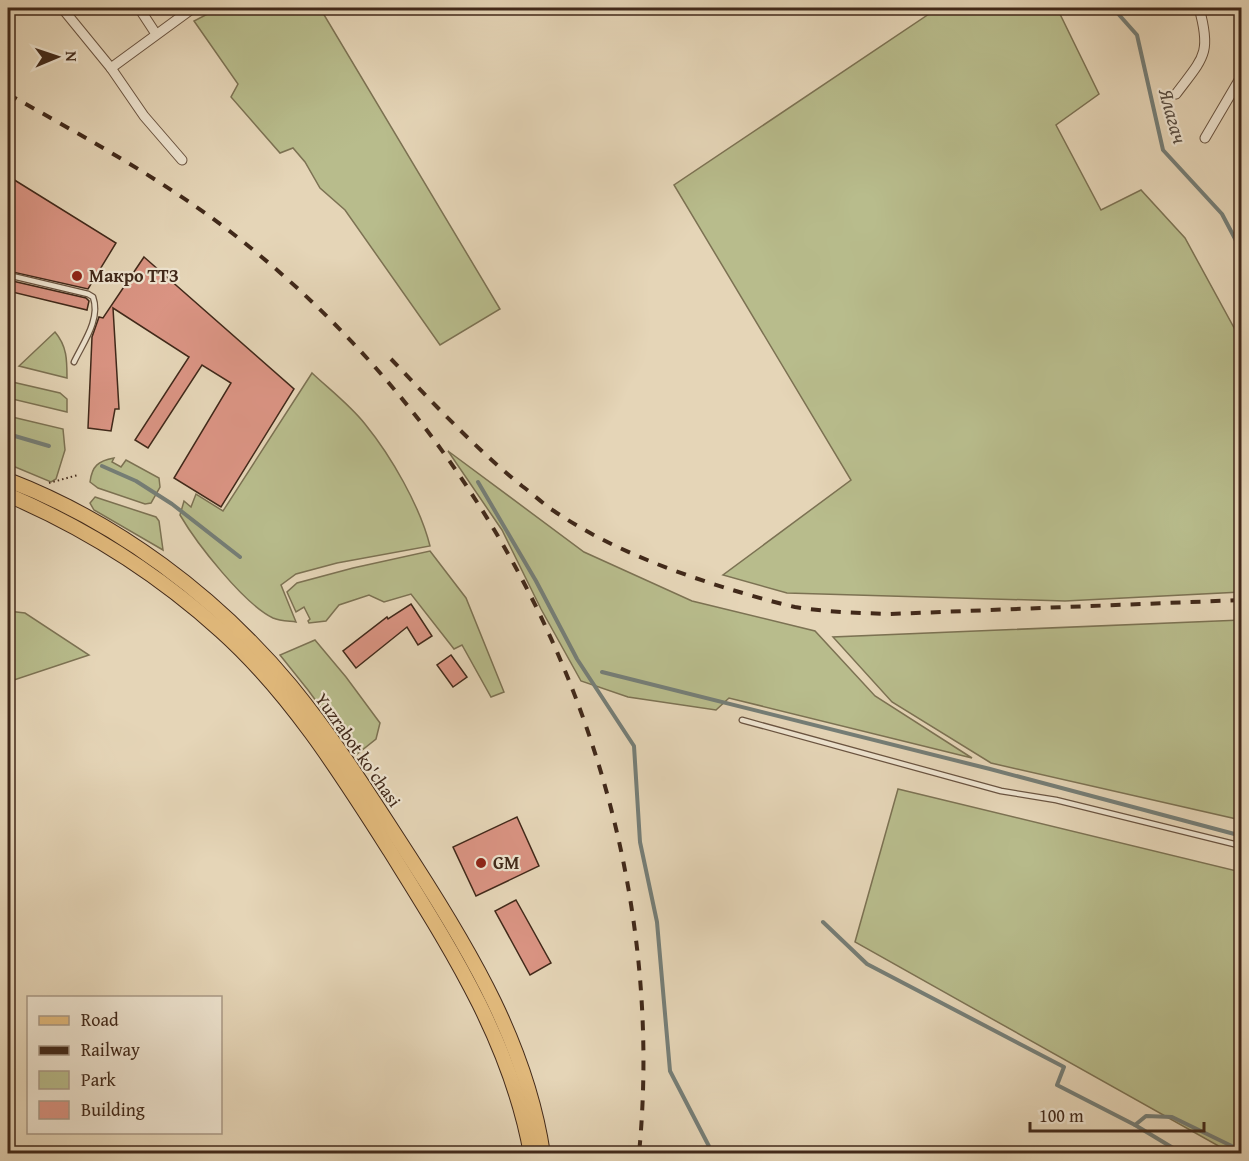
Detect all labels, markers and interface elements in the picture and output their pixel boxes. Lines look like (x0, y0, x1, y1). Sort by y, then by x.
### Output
north arrow (27, 27, 87, 87)
text: N (60, 51, 84, 63)
water label: Ялагач (1151, 84, 1195, 147)
place label: Макро ТТЗ (89, 262, 179, 289)
marker: Макро ТТЗ (70, 269, 84, 283)
street label: Yuzrabot ko'chasi (309, 687, 408, 812)
place label: GM (493, 849, 519, 876)
marker: GM (474, 856, 488, 870)
legend (27, 996, 222, 1134)
text: Road (81, 1006, 119, 1033)
text: Railway (81, 1036, 140, 1063)
text: Park (81, 1066, 117, 1093)
scale bar (1030, 1095, 1204, 1133)
text: Building (81, 1096, 145, 1123)
text: 100 m (1039, 1102, 1084, 1129)

